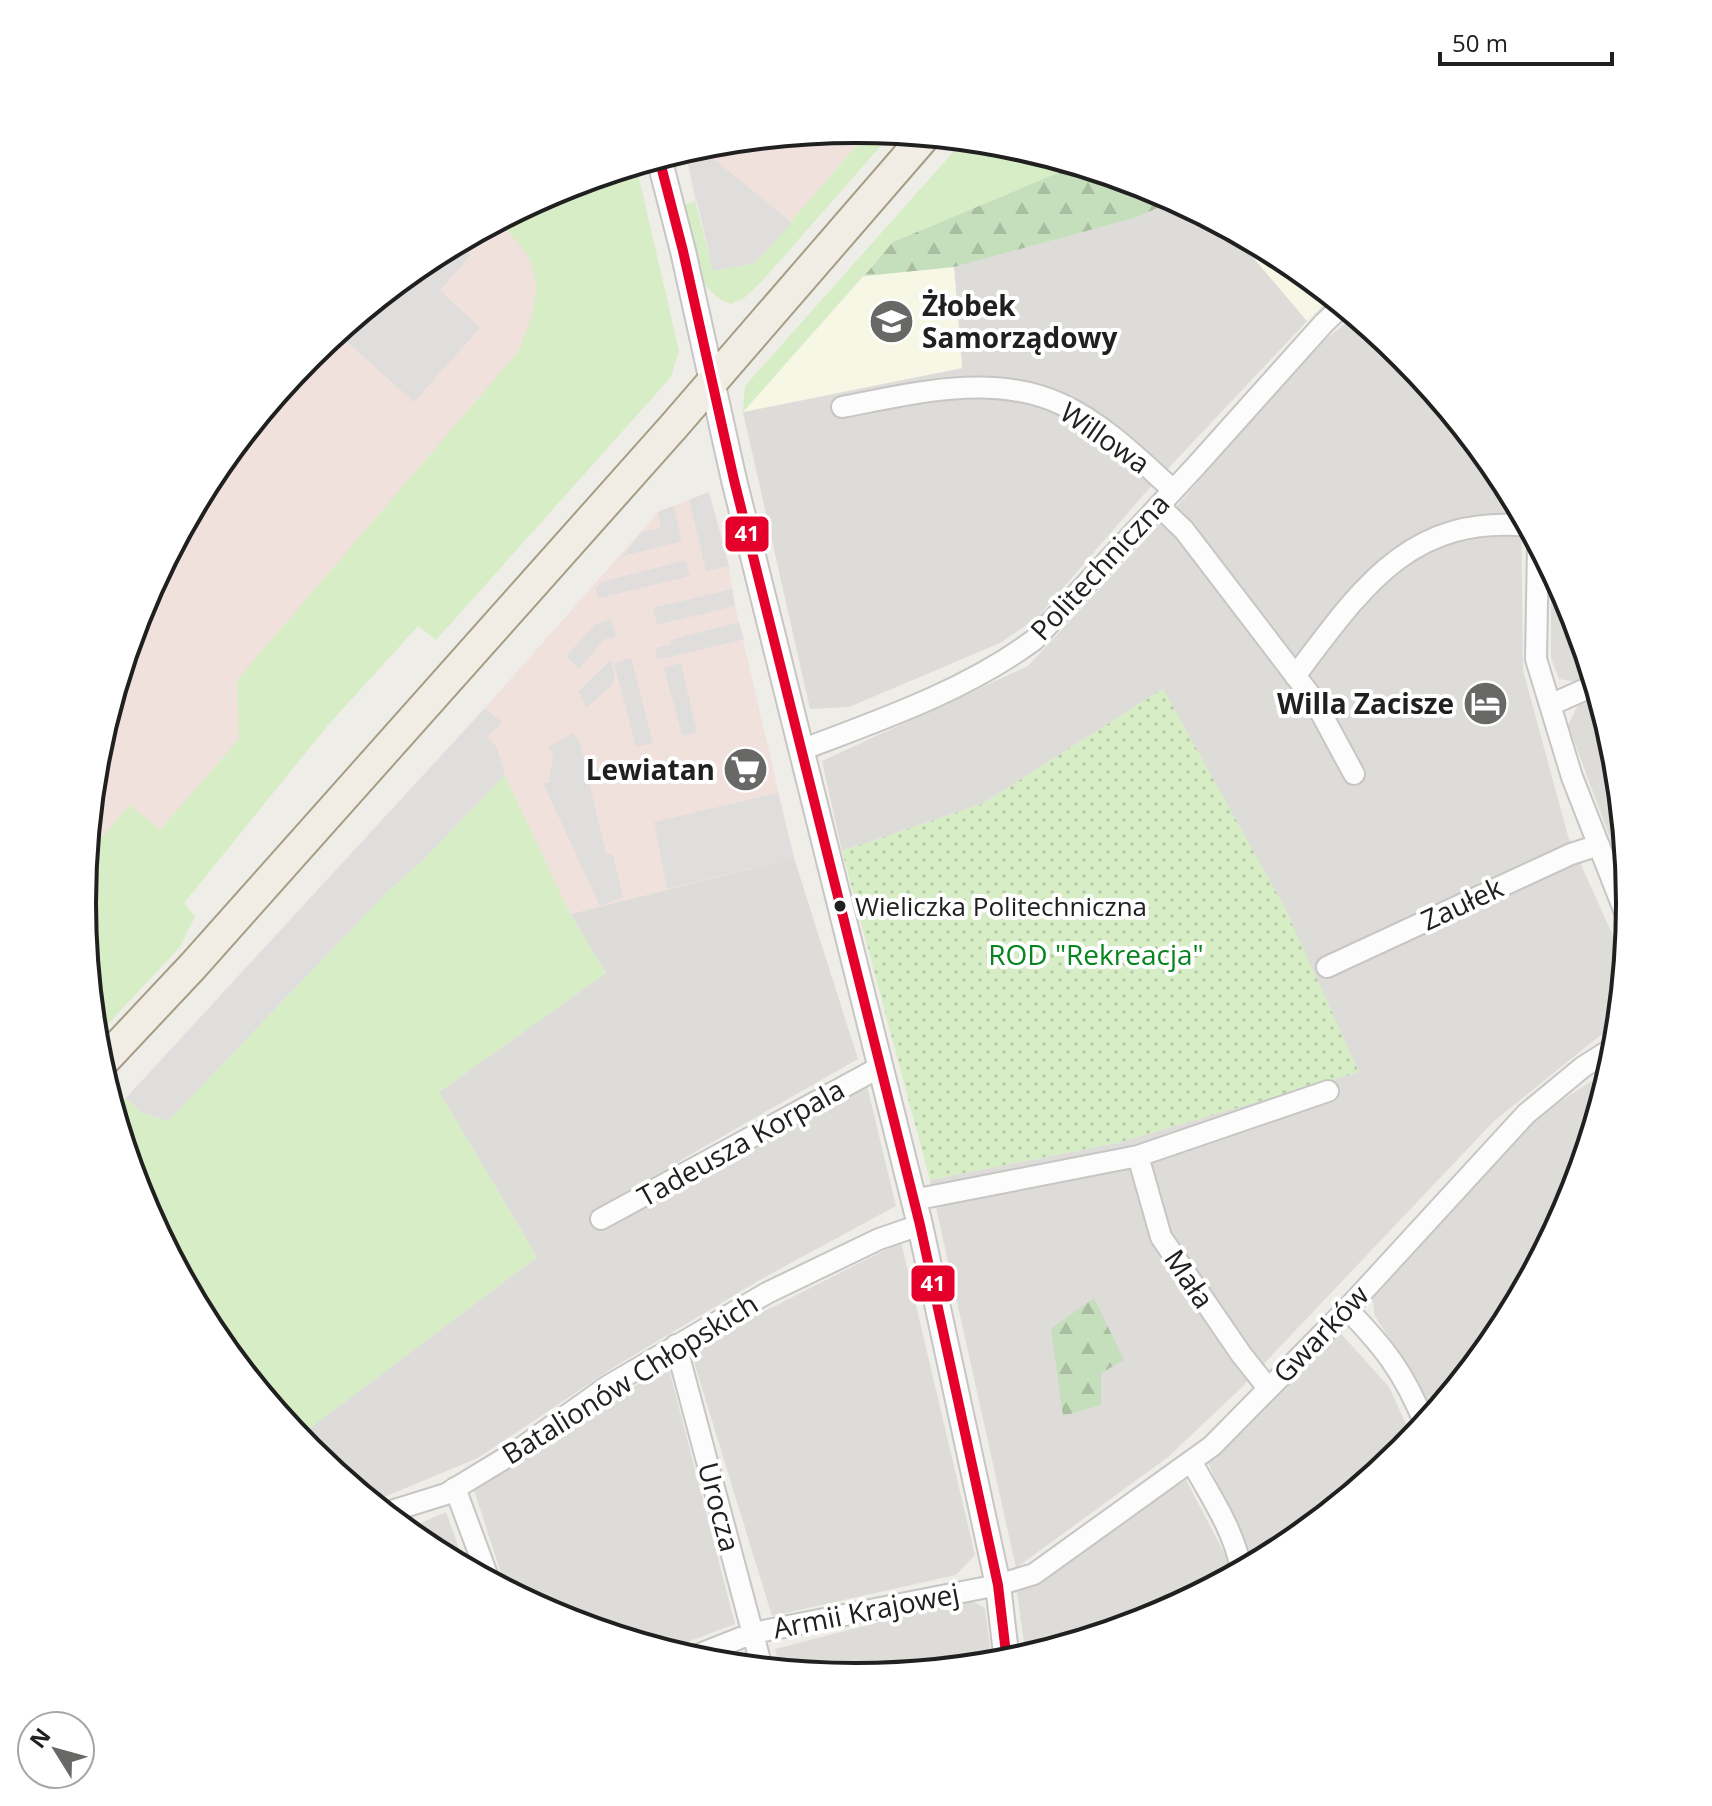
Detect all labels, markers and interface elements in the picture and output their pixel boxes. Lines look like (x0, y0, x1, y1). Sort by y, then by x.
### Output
scale bar (1440, 16, 1612, 66)
text: 50 m (1452, 26, 1508, 59)
place label: Żłobek Samorządowy (922, 286, 1117, 356)
school or university icon: Żłobek Samorządowy (867, 298, 915, 346)
street label: Willowa (1053, 393, 1158, 482)
street label: Politechniczna (1021, 485, 1177, 648)
line badge: 41 (724, 515, 770, 553)
text: 41 (734, 517, 760, 547)
hotel icon: Willa Zacisze (1461, 680, 1509, 728)
place label: Willa Zacisze (1277, 684, 1454, 722)
supermarket icon: Lewiatan (722, 746, 770, 794)
place label: Lewiatan (586, 750, 715, 788)
street label: Zaułek (1414, 868, 1509, 939)
place label: Wieliczka Politechniczna (855, 888, 1147, 924)
marker: Wieliczka Politechniczna (832, 898, 848, 914)
park label: ROD "Rekreacja" (988, 935, 1204, 973)
street label: Tadeusza Korpala (630, 1069, 851, 1215)
street label: Mała (1156, 1242, 1223, 1315)
line badge: 41 (910, 1264, 956, 1303)
text: 41 (920, 1267, 946, 1297)
street label: Gwarków (1264, 1276, 1377, 1390)
street label: Batalionów Chłopskich (494, 1284, 765, 1472)
street label: Urocza (690, 1458, 750, 1556)
street label: Armii Krajowej (769, 1573, 962, 1647)
north arrow (16, 1710, 96, 1790)
text: N (22, 1721, 57, 1754)

